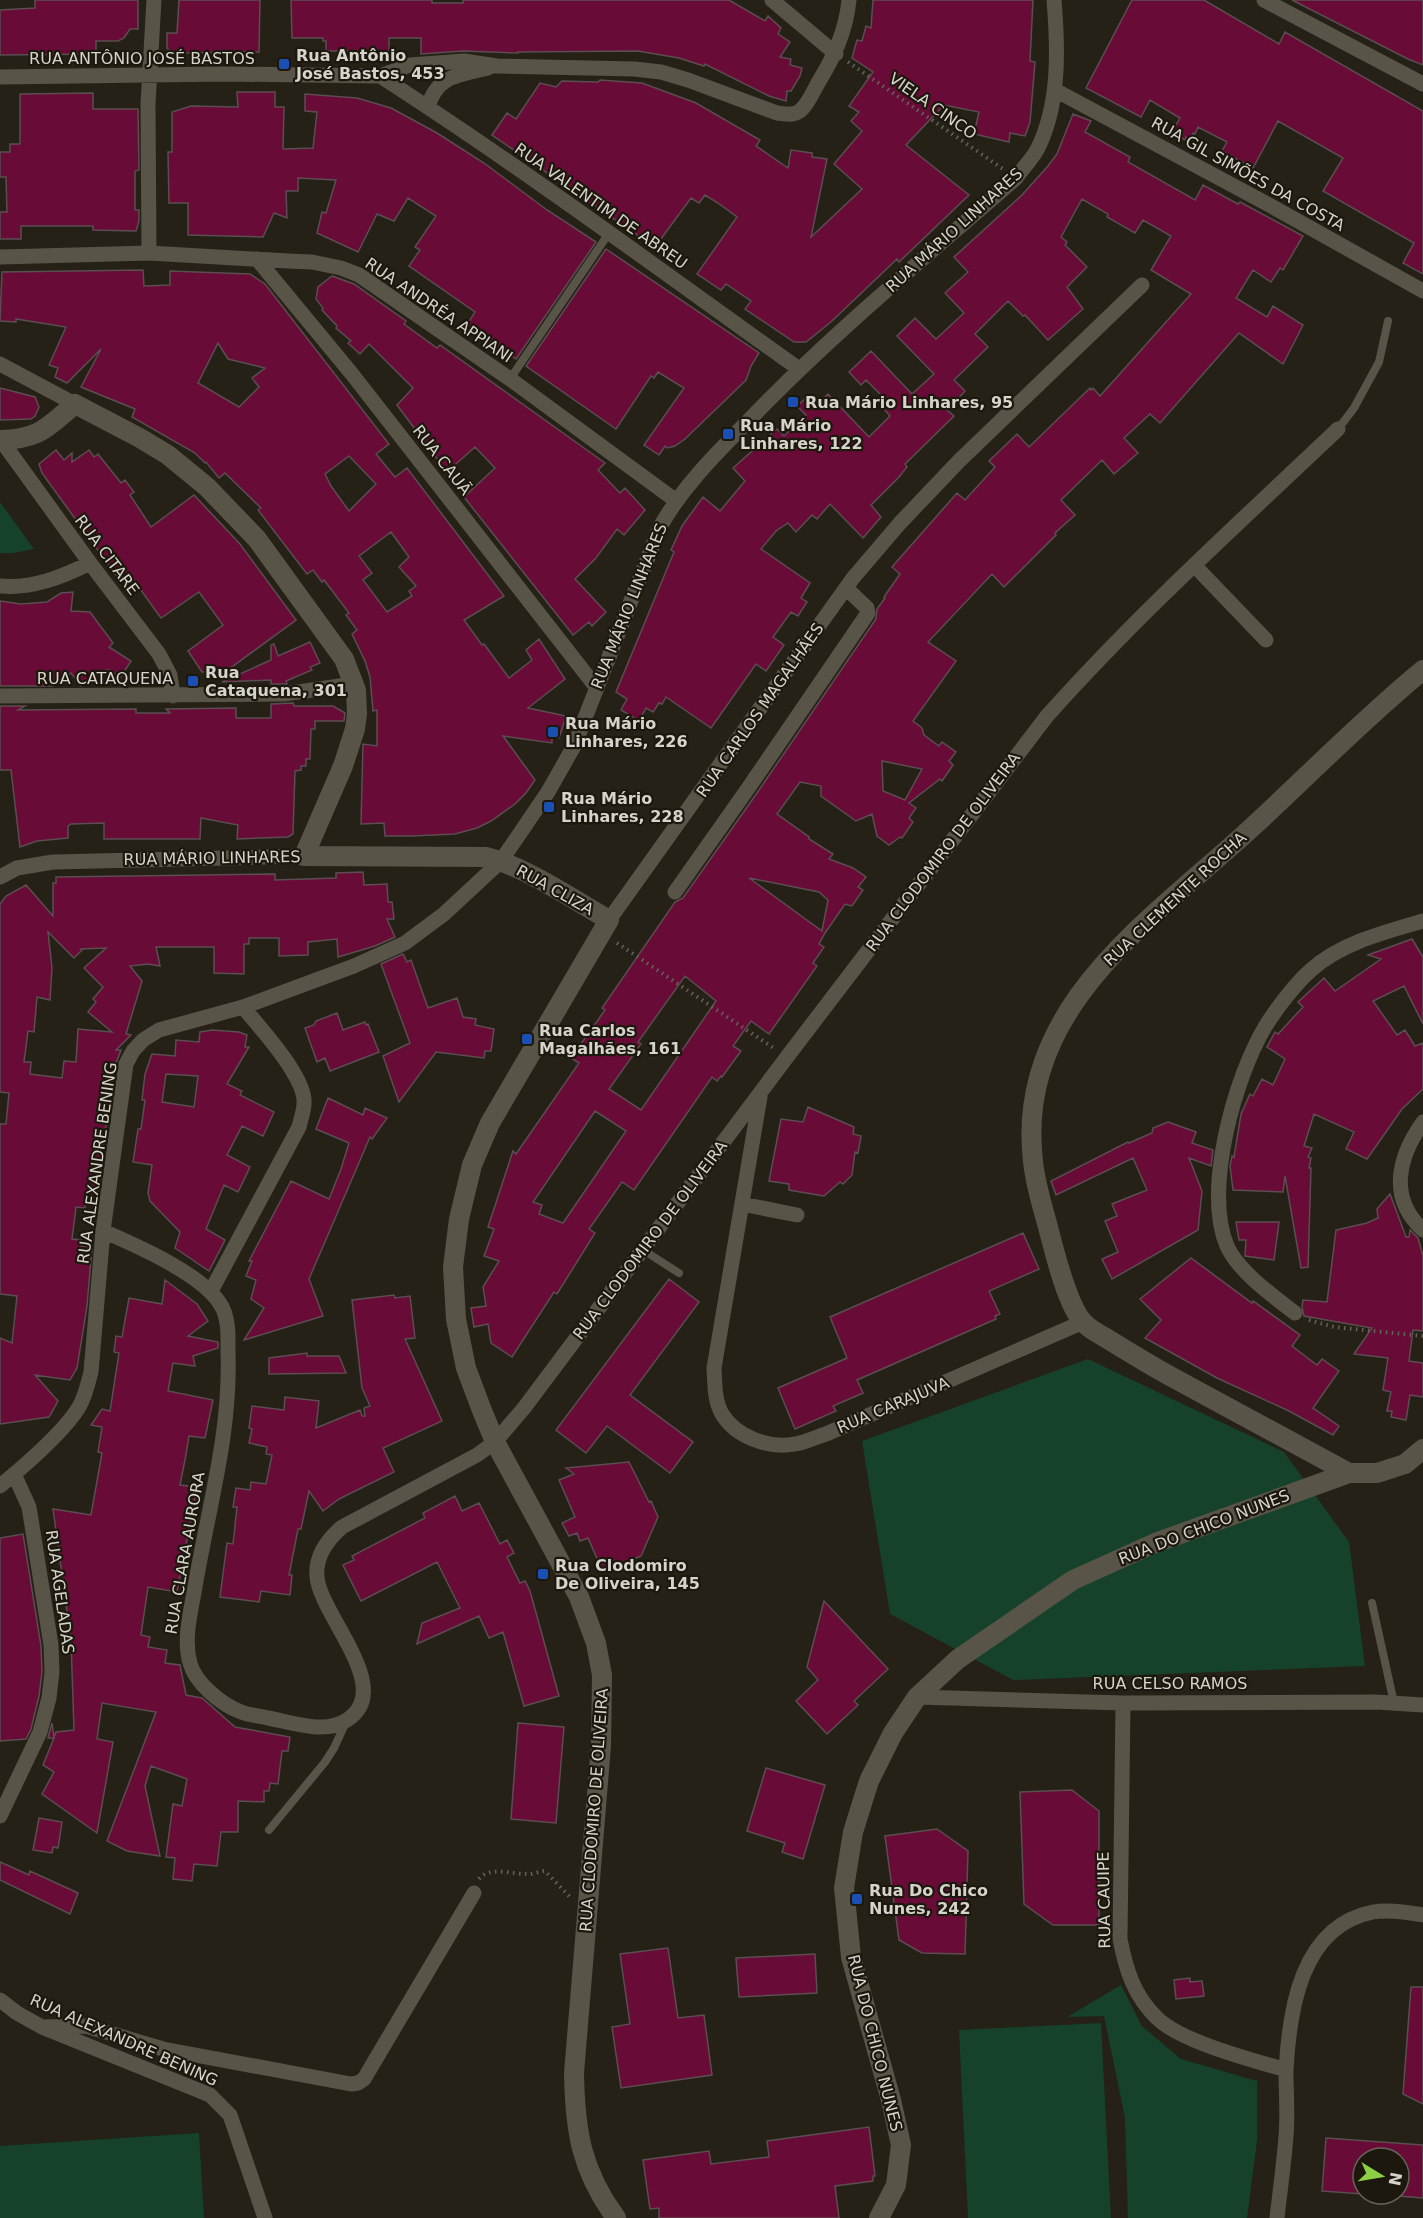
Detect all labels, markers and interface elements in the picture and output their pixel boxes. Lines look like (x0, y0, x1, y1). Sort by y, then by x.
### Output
place label: Rua Antônio José Bastos, 453 (295, 46, 445, 83)
street label: RUA ANTÔNIO JOSÉ BASTOS (29, 49, 255, 68)
marker: Rua Antônio José Bastos, 453 (277, 57, 291, 71)
street label: VIELA CINCO (885, 69, 981, 143)
street label: RUA GIL SIMÕES DA COSTA (1148, 113, 1348, 235)
street label: RUA VALENTIM DE ABREU (511, 139, 691, 273)
street label: RUA MÁRIO LINHARES (882, 164, 1026, 296)
street label: RUA ANDRÉA APPIANI (362, 253, 516, 367)
place label: Rua Mário Linhares, 95 (805, 393, 1013, 412)
marker: Rua Mário Linhares, 95 (786, 395, 800, 409)
place label: Rua Mário Linhares, 122 (740, 416, 863, 453)
street label: RUA CAUÃ (409, 421, 475, 499)
marker: Rua Mário Linhares, 122 (721, 427, 735, 441)
street label: RUA CITARE (71, 511, 143, 599)
street label: RUA MÁRIO LINHARES (587, 520, 671, 692)
street label: RUA CARLOS MAGALHÃES (692, 619, 828, 801)
place label: Rua Cataquena, 301 (205, 663, 347, 700)
street label: RUA CATAQUENA (37, 669, 173, 688)
marker: Rua Cataquena, 301 (186, 674, 200, 688)
place label: Rua Mário Linhares, 226 (565, 714, 688, 751)
marker: Rua Mário Linhares, 226 (546, 725, 560, 739)
street label: RUA CLODOMIRO DE OLIVEIRA (862, 749, 1024, 955)
place label: Rua Mário Linhares, 228 (561, 789, 684, 826)
marker: Rua Mário Linhares, 228 (542, 800, 556, 814)
street label: RUA CLEMENTE ROCHA (1100, 828, 1250, 970)
street label: RUA MÁRIO LINHARES (123, 847, 301, 869)
street label: RUA CLIZA (513, 861, 597, 919)
place label: Rua Carlos Magalhães, 161 (539, 1021, 681, 1058)
marker: Rua Carlos Magalhães, 161 (520, 1032, 534, 1046)
street label: RUA ALEXANDRE BENING (73, 1061, 121, 1265)
street label: RUA CLODOMIRO DE OLIVEIRA (569, 1137, 731, 1343)
street label: RUA CARAJUVA (834, 1373, 952, 1437)
street label: RUA CLARA AURORA (161, 1470, 209, 1636)
street label: RUA DO CHICO NUNES (1116, 1486, 1292, 1568)
street label: RUA AGELADAS (42, 1529, 78, 1655)
place label: Rua Clodomiro De Oliveira, 145 (555, 1556, 700, 1593)
marker: Rua Clodomiro De Oliveira, 145 (536, 1567, 550, 1581)
street label: RUA CELSO RAMOS (1093, 1674, 1247, 1693)
street label: RUA CLODOMIRO DE OLIVEIRA (576, 1688, 612, 1932)
street label: RUA CAUIPE (1094, 1851, 1114, 1949)
place label: Rua Do Chico Nunes, 242 (869, 1881, 988, 1918)
marker: Rua Do Chico Nunes, 242 (850, 1892, 864, 1906)
street label: RUA DO CHICO NUNES (844, 1953, 906, 2133)
street label: RUA ALEXANDRE BENING (27, 1990, 221, 2090)
north arrow (1351, 2146, 1411, 2206)
text: N (1385, 2170, 1406, 2187)

